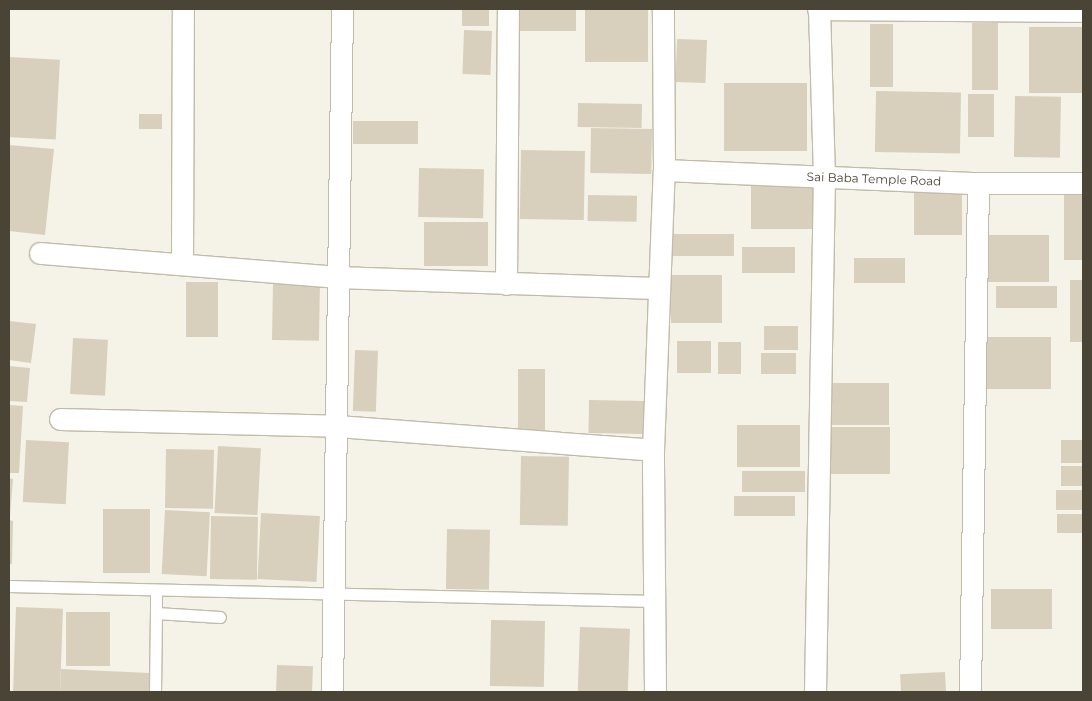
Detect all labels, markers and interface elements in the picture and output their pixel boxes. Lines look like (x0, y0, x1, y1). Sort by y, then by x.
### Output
street label: Sai Baba Temple Road (806, 169, 942, 189)

